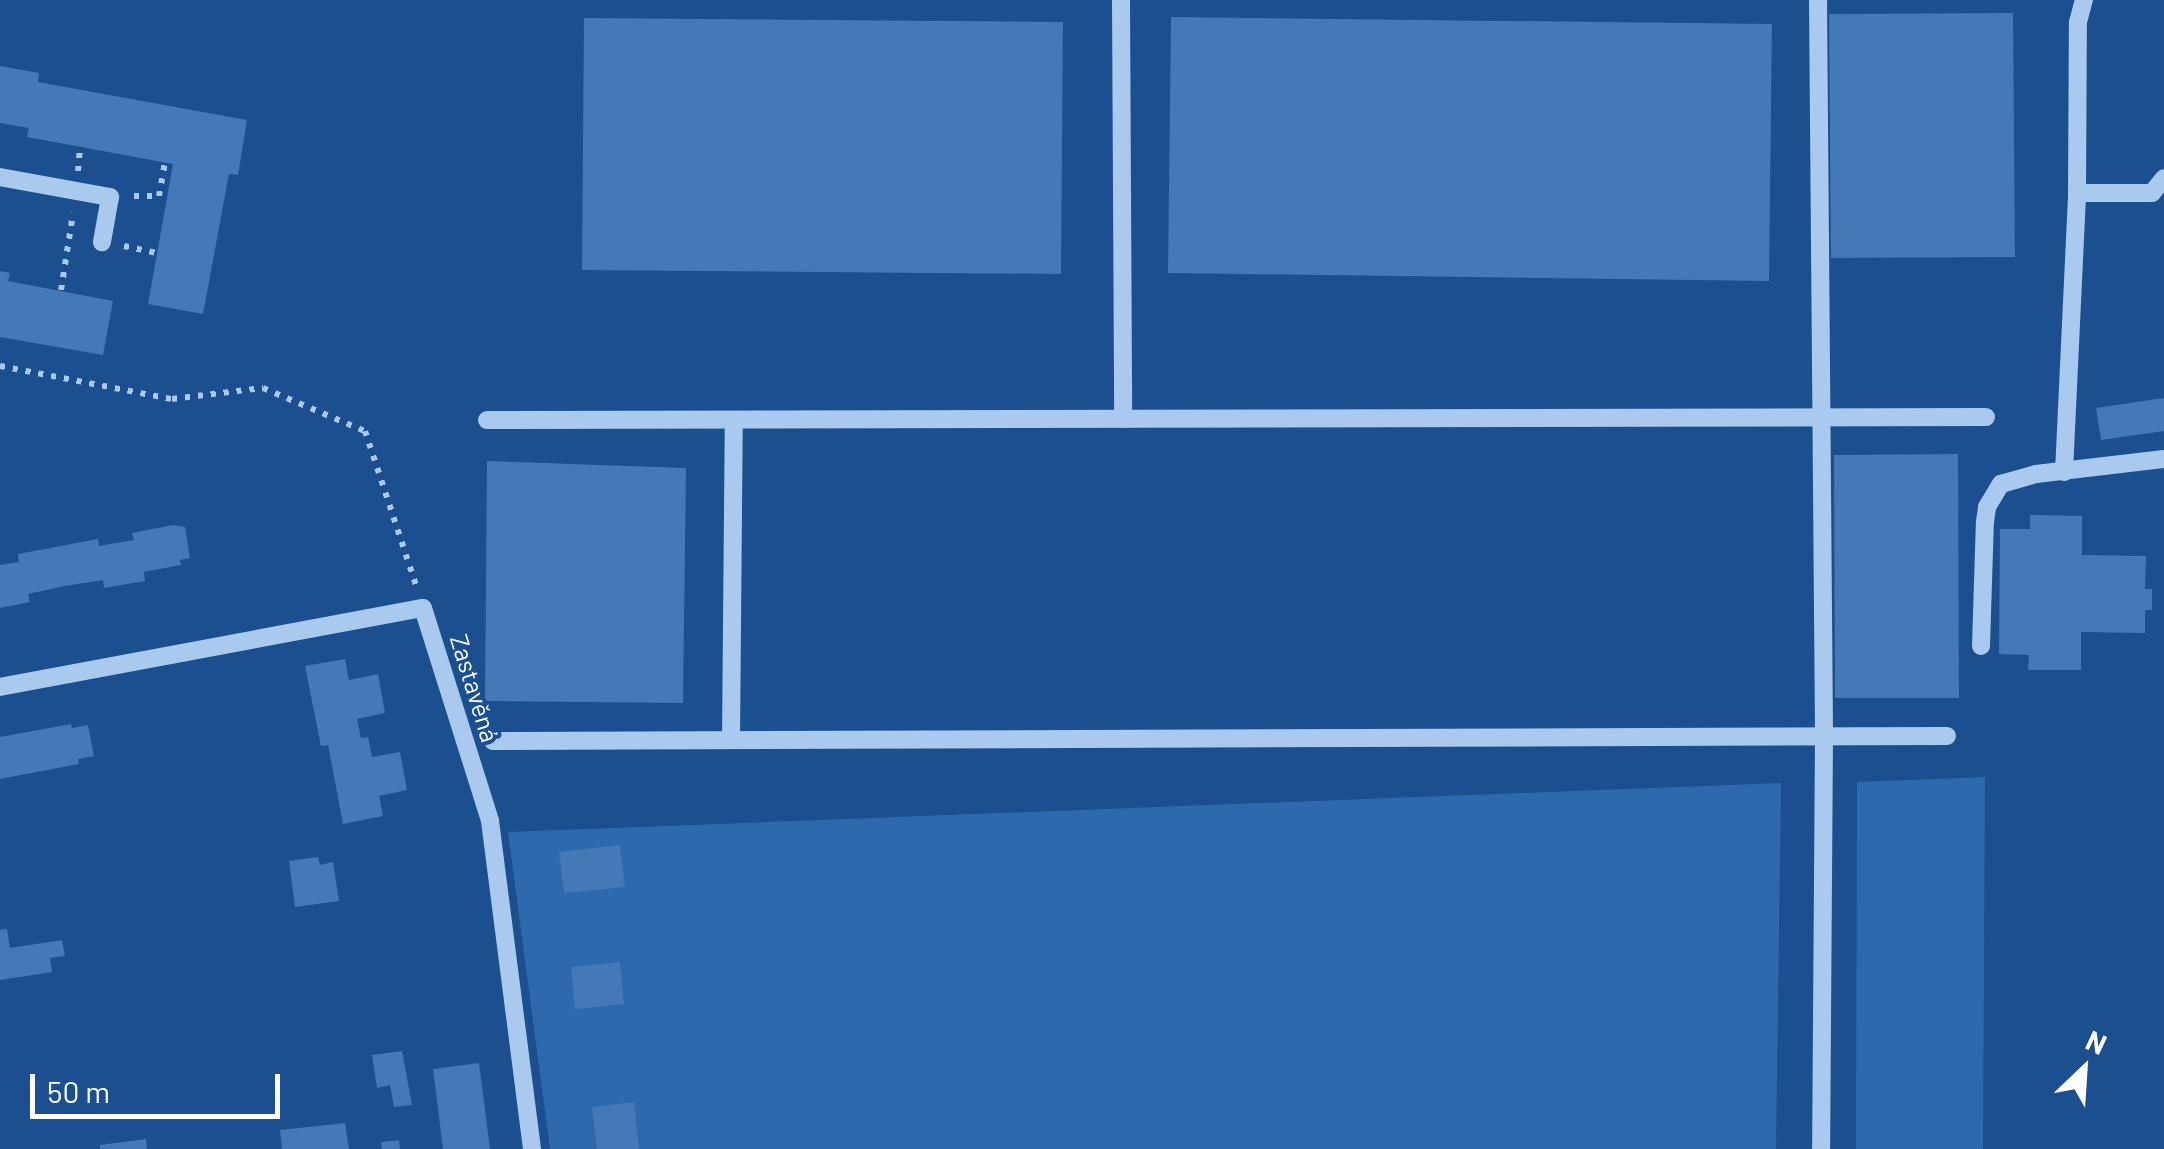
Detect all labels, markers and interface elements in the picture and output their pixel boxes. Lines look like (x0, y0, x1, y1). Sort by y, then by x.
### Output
street label: Zastavěná (444, 630, 506, 746)
north arrow (2034, 1019, 2134, 1119)
text: N (2081, 1022, 2112, 1061)
scale bar (35, 1054, 285, 1116)
text: 50 m (47, 1073, 110, 1109)

